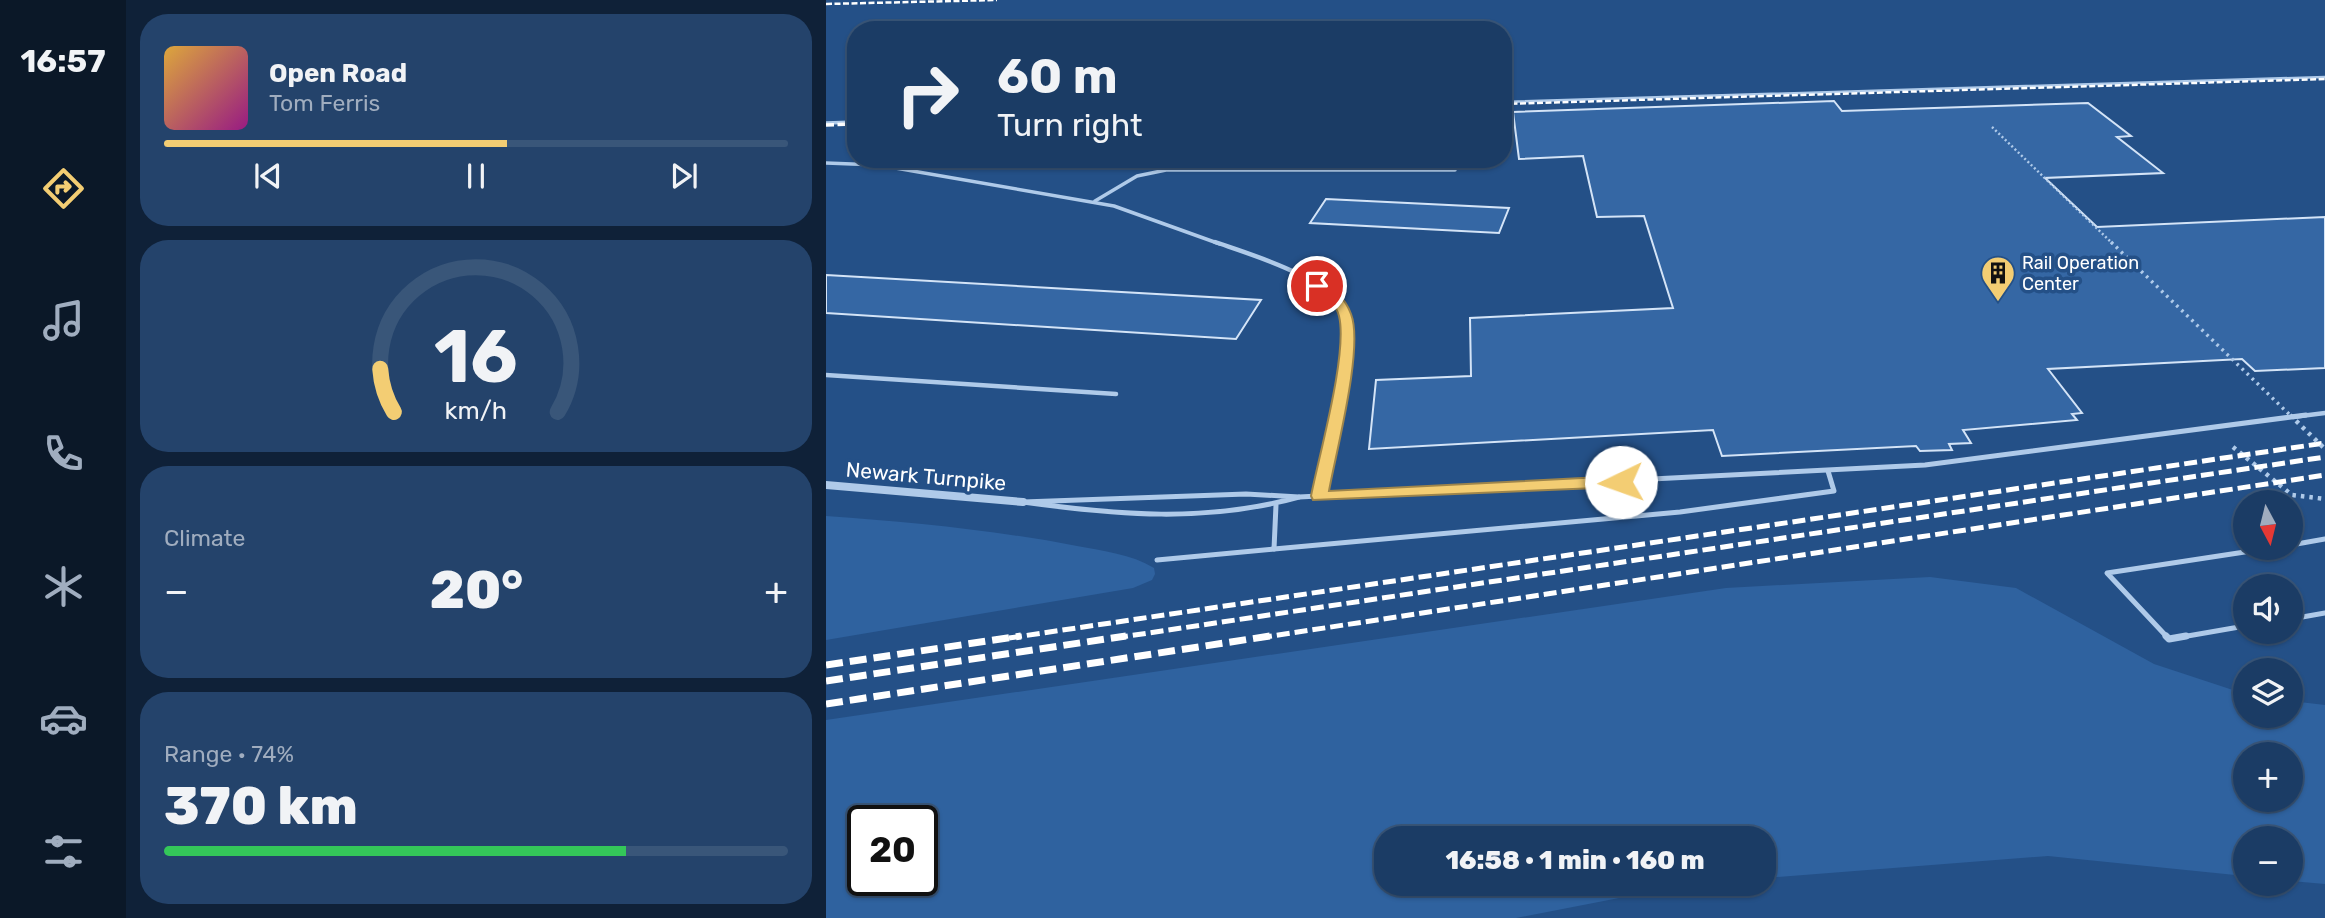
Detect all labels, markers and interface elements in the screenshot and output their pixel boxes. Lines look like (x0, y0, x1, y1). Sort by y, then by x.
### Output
text: 16:57 (20, 42, 106, 80)
text: 60 m (997, 47, 1118, 105)
icon: right (882, 49, 973, 140)
text: Open Road (269, 58, 407, 89)
text: Tom Ferris (269, 89, 380, 117)
text: Turn right (997, 106, 1142, 144)
icon: previous (249, 157, 287, 195)
icon: pause (457, 157, 495, 195)
icon: next (665, 157, 703, 195)
icon: directions (39, 164, 88, 213)
place label: Rail Operation Center (2022, 252, 2139, 295)
building icon: Rail Operation Center (1979, 254, 2017, 303)
pin (1287, 256, 1347, 316)
icon: arrive (1298, 267, 1336, 305)
icon: music (39, 296, 88, 345)
text: 16 (434, 314, 518, 400)
text: km/h (445, 396, 507, 425)
icon: phone (39, 429, 88, 478)
position arrow (1584, 445, 1658, 519)
street label: Newark Turnpike (845, 457, 1007, 495)
north arrow (2233, 490, 2303, 560)
map controls (2233, 490, 2303, 896)
text: Climate (164, 524, 245, 552)
text: 20° (430, 559, 523, 621)
icon: climate (39, 562, 88, 611)
text: − (164, 568, 189, 614)
text: + (764, 568, 788, 614)
button: sound (2233, 574, 2303, 644)
button: layers (2233, 658, 2303, 728)
icon: car (39, 694, 88, 743)
text: Range · 74% (164, 740, 294, 768)
button: + (2233, 742, 2303, 812)
text: 370 km (164, 775, 358, 837)
speed limit sign: 20 (847, 805, 938, 896)
button: − (2233, 826, 2303, 896)
icon: filters (39, 827, 88, 876)
text: 16:58 · 1 min · 160 m (1445, 845, 1705, 876)

